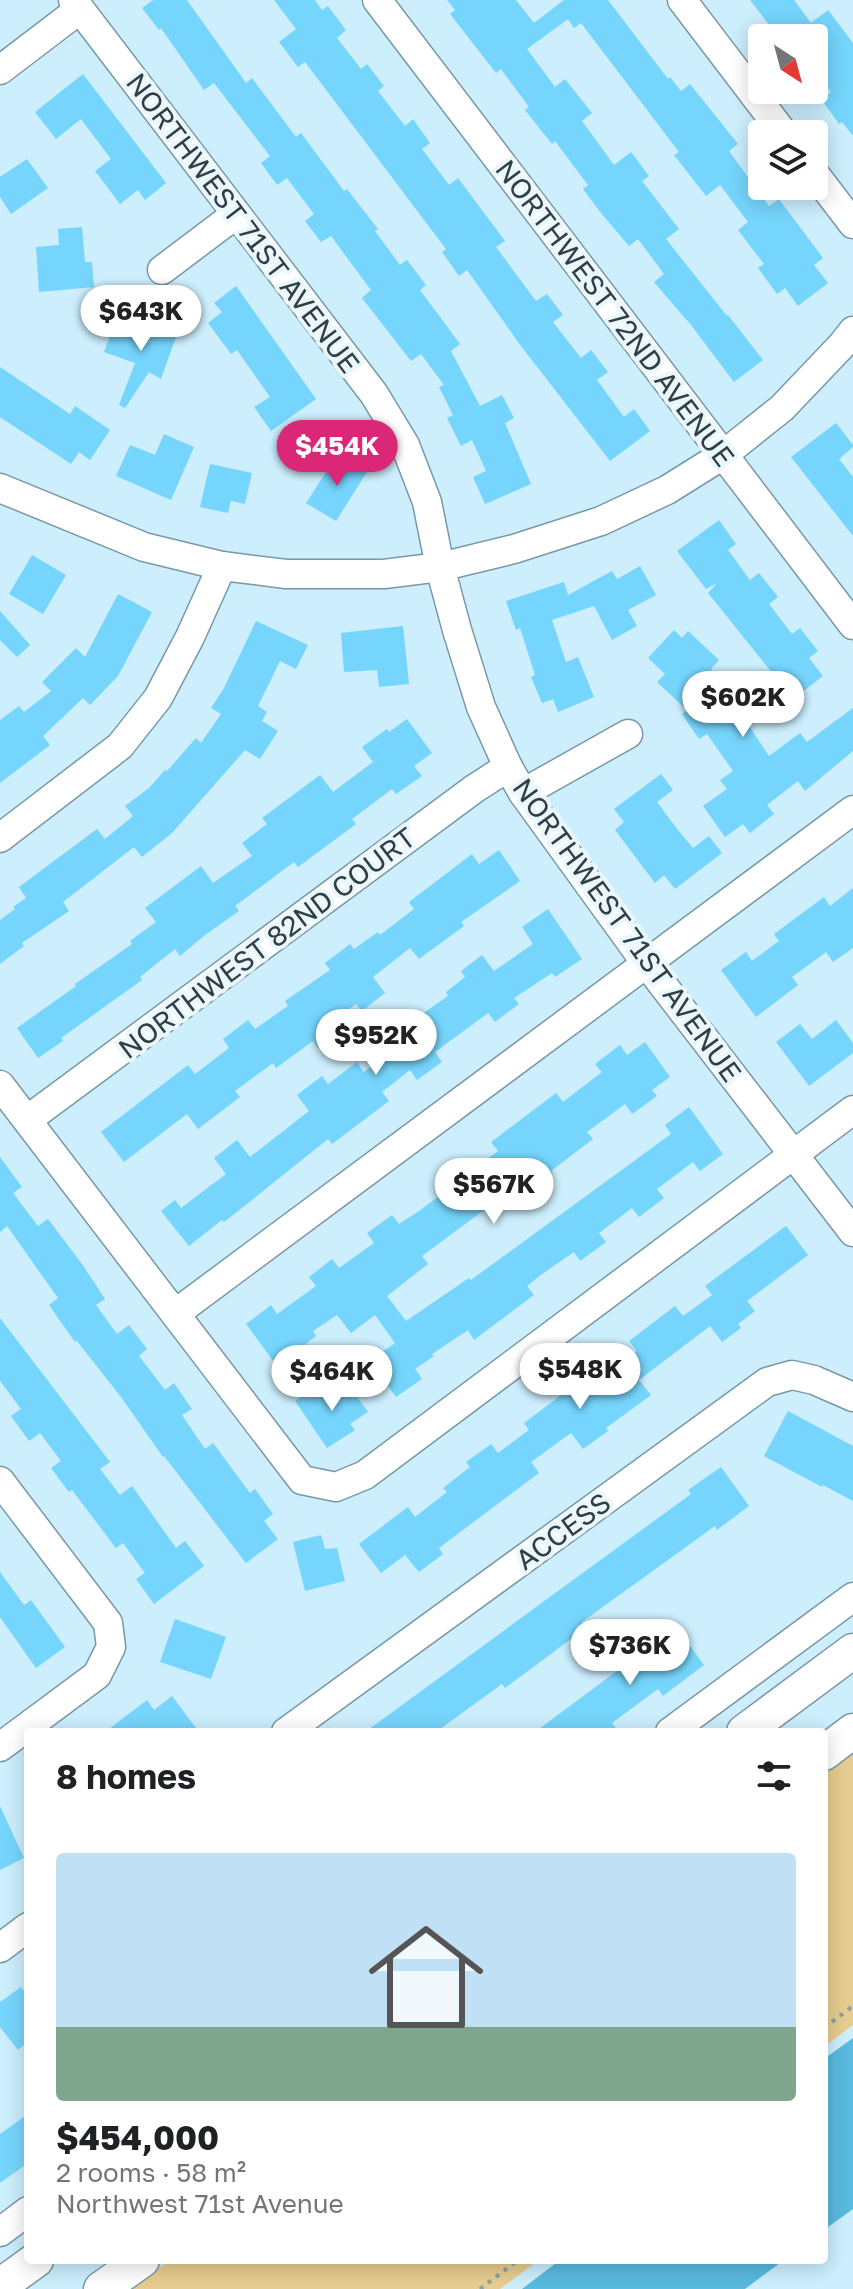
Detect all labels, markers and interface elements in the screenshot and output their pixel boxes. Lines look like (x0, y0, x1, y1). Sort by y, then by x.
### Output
north arrow (748, 24, 828, 104)
map controls (748, 24, 828, 200)
street label: NORTHWEST 71ST AVENUE (120, 66, 367, 379)
button: layers (748, 120, 828, 200)
street label: NORTHWEST 72ND AVENUE (489, 153, 741, 472)
pin: $643K (85, 285, 197, 353)
text: $643K (99, 295, 183, 326)
pin: $454K (281, 420, 393, 488)
text: $454K (295, 430, 379, 461)
pin: $602K (687, 671, 799, 739)
text: $602K (700, 681, 786, 712)
street label: NORTHWEST 71ST AVENUE (506, 772, 749, 1088)
street label: NORTHWEST 82ND COURT (112, 820, 422, 1065)
pin: $952K (320, 1009, 432, 1077)
text: $952K (334, 1019, 418, 1050)
pin: $567K (438, 1158, 550, 1226)
text: $567K (453, 1168, 535, 1199)
pin: $548K (524, 1343, 636, 1411)
pin: $464K (276, 1345, 388, 1413)
text: $548K (537, 1353, 623, 1384)
text: $464K (289, 1355, 375, 1386)
street label: ACCESS (509, 1485, 617, 1576)
pin: $736K (574, 1619, 686, 1687)
text: $736K (589, 1629, 671, 1660)
icon: filters (752, 1754, 796, 1798)
text: 8 homes (56, 1756, 196, 1796)
icon: home (354, 1905, 498, 2049)
text: $454,000 (56, 2117, 219, 2157)
text: 2 rooms · 58 m² (56, 2157, 246, 2188)
text: Northwest 71st Avenue (56, 2188, 344, 2219)

